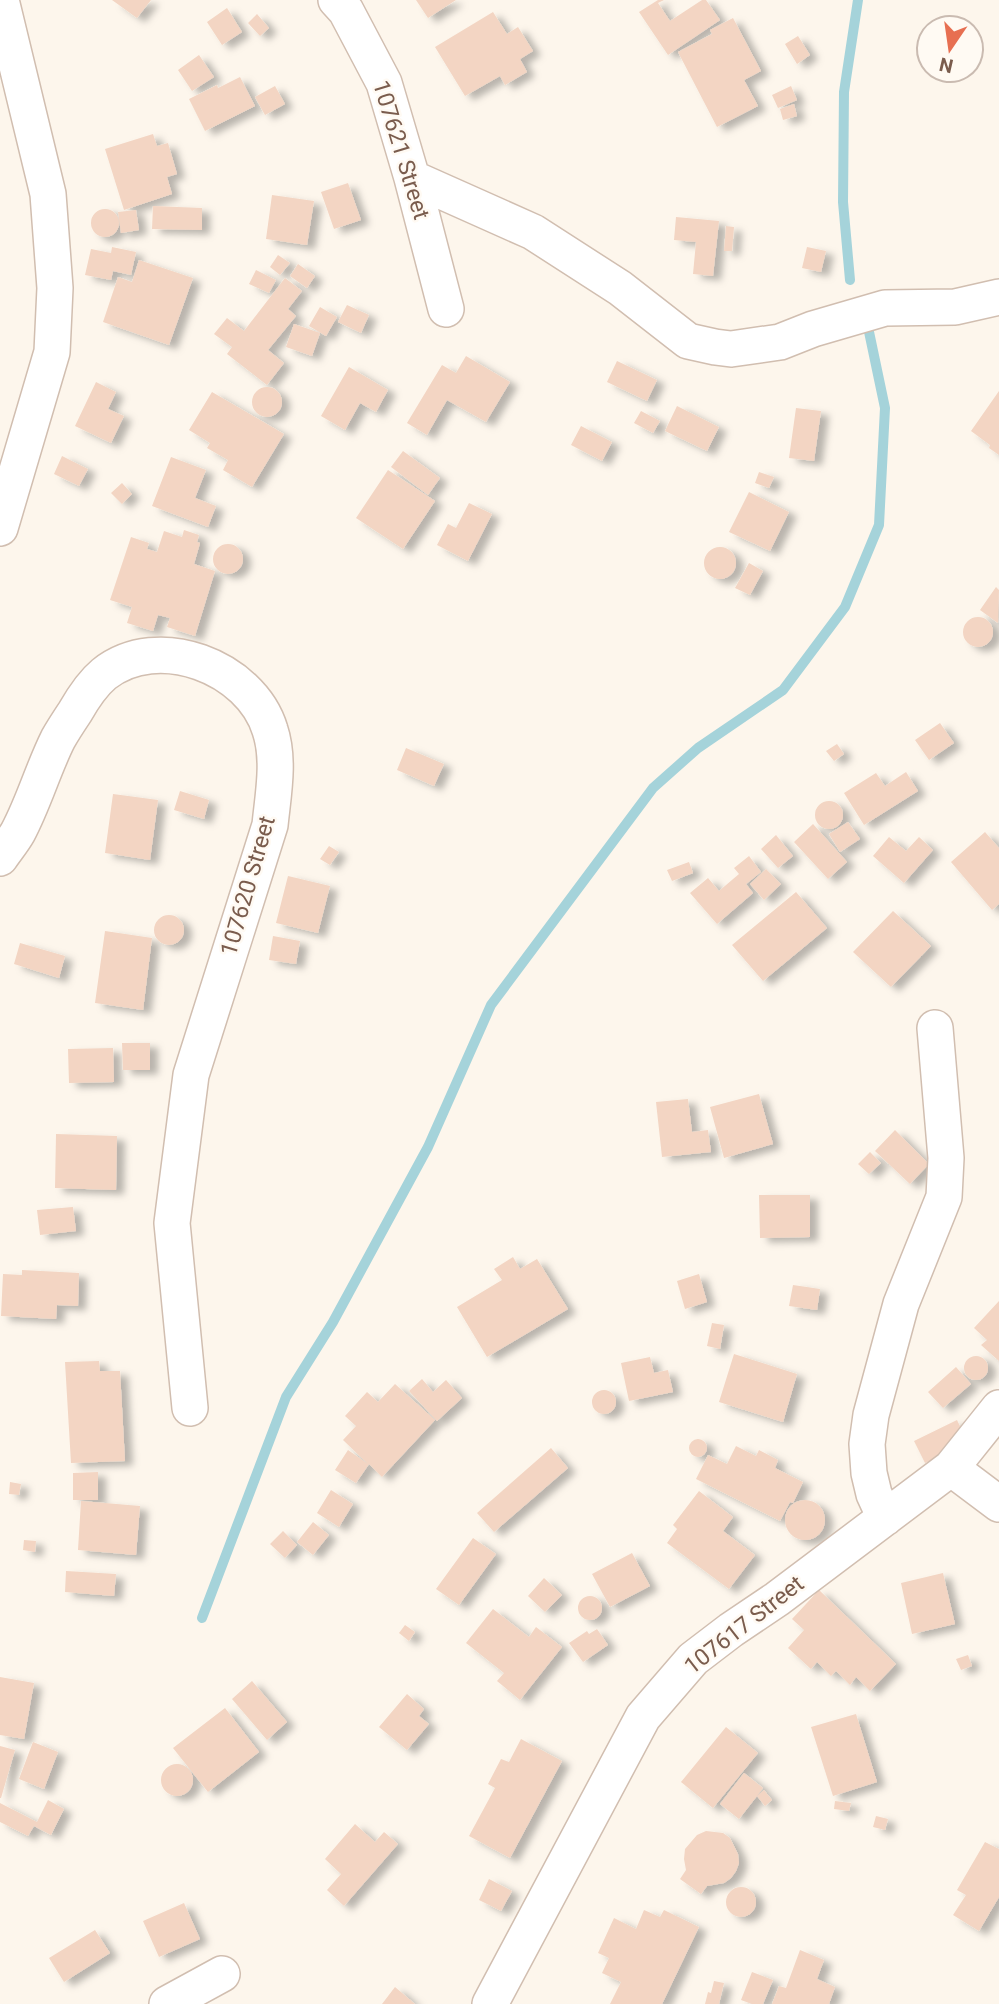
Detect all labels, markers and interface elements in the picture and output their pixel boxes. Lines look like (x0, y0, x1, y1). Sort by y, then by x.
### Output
north arrow (915, 14, 985, 84)
text: N (937, 52, 955, 78)
street label: 107621 Street (367, 77, 435, 223)
street label: 107620 Street (215, 813, 281, 959)
street label: 107617 Street (679, 1570, 809, 1680)

